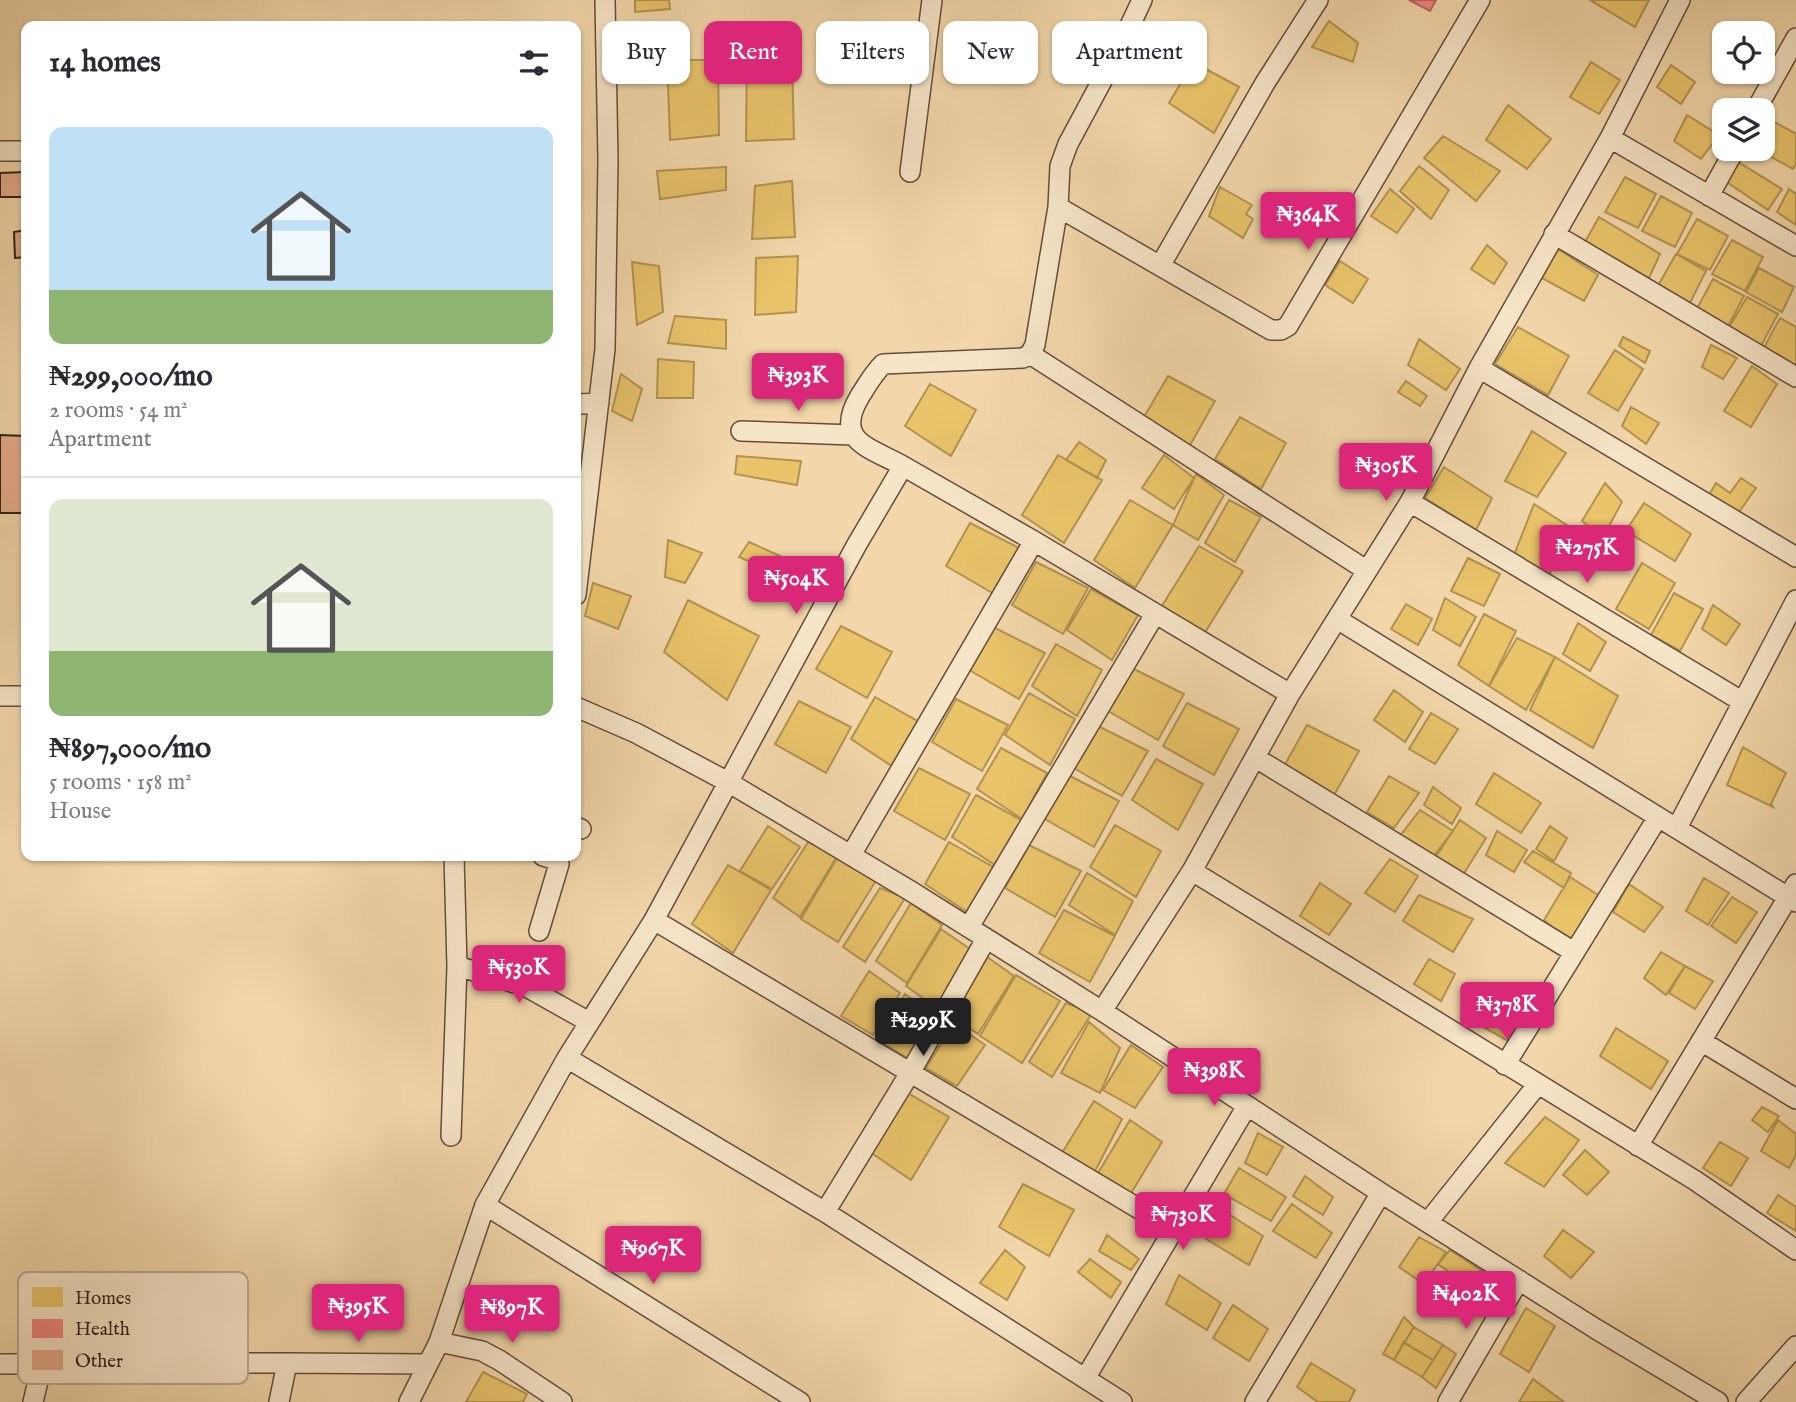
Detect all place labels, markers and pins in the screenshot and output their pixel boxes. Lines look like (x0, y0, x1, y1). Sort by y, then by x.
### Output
pin: ₦364K (1259, 192, 1357, 252)
pin: ₦393K (749, 354, 847, 413)
pin: ₦305K (1337, 444, 1435, 503)
pin: ₦275K (1538, 526, 1636, 585)
pin: ₦504K (747, 556, 845, 616)
pin: ₦530K (470, 946, 568, 1005)
pin: ₦378K (1458, 982, 1556, 1042)
pin: ₦299K (874, 998, 972, 1058)
pin: ₦398K (1165, 1048, 1263, 1108)
pin: ₦730K (1134, 1192, 1232, 1252)
pin: ₦967K (604, 1226, 702, 1286)
pin: ₦402K (1417, 1272, 1515, 1331)
pin: ₦395K (309, 1284, 407, 1344)
pin: ₦897K (463, 1286, 561, 1345)

